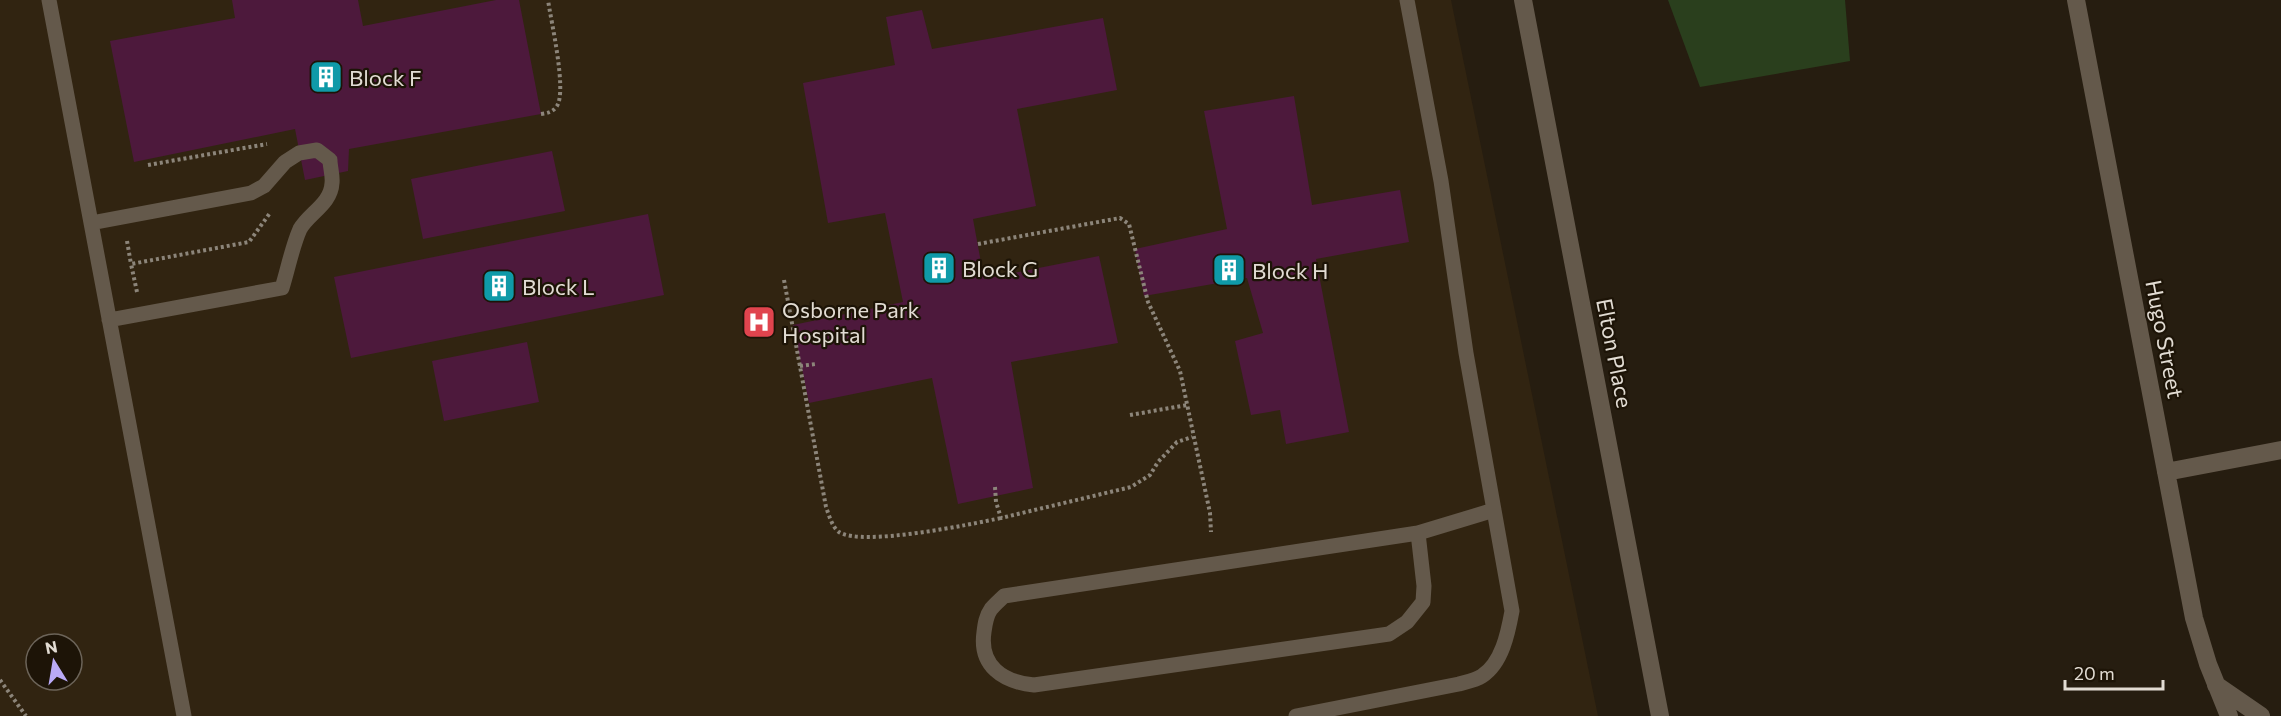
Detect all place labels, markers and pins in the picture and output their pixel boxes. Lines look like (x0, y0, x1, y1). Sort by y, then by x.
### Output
building icon: Block F (308, 59, 344, 95)
place label: Block F (349, 64, 422, 91)
building icon: Block G (921, 250, 957, 286)
building icon: Block H (1211, 252, 1247, 288)
place label: Block G (962, 255, 1038, 282)
place label: Block H (1252, 257, 1328, 284)
building icon: Block L (481, 268, 517, 304)
place label: Block L (522, 273, 595, 300)
place label: Osborne Park Hospital (782, 296, 919, 348)
hospital icon: Osborne Park Hospital (741, 304, 777, 340)

